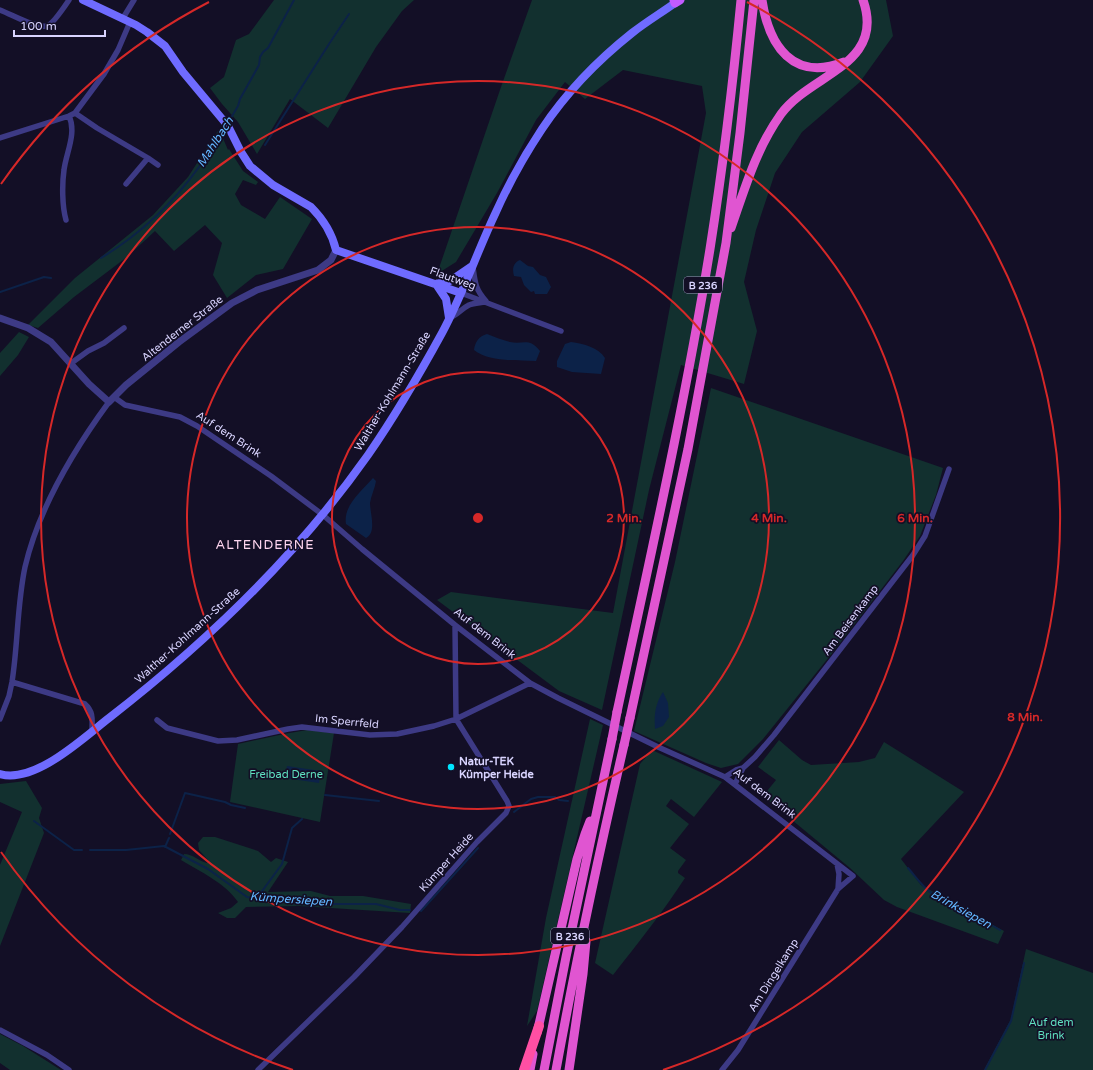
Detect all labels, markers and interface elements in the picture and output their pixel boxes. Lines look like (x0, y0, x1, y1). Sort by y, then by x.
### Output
scale bar (14, 12, 105, 38)
text: 100 m (20, 19, 57, 33)
water label: Mahlbach (194, 114, 237, 170)
street label: Flautweg (428, 264, 478, 293)
road number: B 236 (684, 277, 722, 293)
street label: Altenderner Straße (139, 293, 225, 364)
street label: Walther-Kohlmann-Straße (352, 329, 433, 453)
street label: Auf dem Brink (194, 409, 264, 460)
centre of rings (471, 511, 485, 525)
text: 2 Min. (606, 511, 642, 525)
text: 4 Min. (751, 511, 787, 525)
text: 6 Min. (897, 511, 933, 525)
district label: ALTENDERNE (216, 537, 314, 553)
street label: Am Beisenkamp (820, 582, 881, 658)
street label: Walther-Kohlmann-Straße (132, 585, 243, 686)
street label: Auf dem Brink (451, 605, 518, 662)
text: 8 Min. (1007, 710, 1043, 724)
street label: Im Sperrfeld (314, 712, 380, 731)
place label: Natur-TEK Kümper Heide (459, 755, 534, 782)
marker: Natur-TEK Kümper Heide (446, 762, 456, 772)
street label: Auf dem Brink (731, 766, 799, 821)
park label: Freibad Derne (249, 768, 323, 781)
street label: Kümper Heide (417, 830, 476, 894)
water label: Brinksiepen (928, 887, 994, 932)
water label: Kümpersiepen (249, 889, 333, 909)
road number: B 236 (551, 928, 589, 944)
street label: Am Dingelkamp (746, 936, 801, 1014)
park label: Auf dem Brink (1028, 1016, 1074, 1042)

